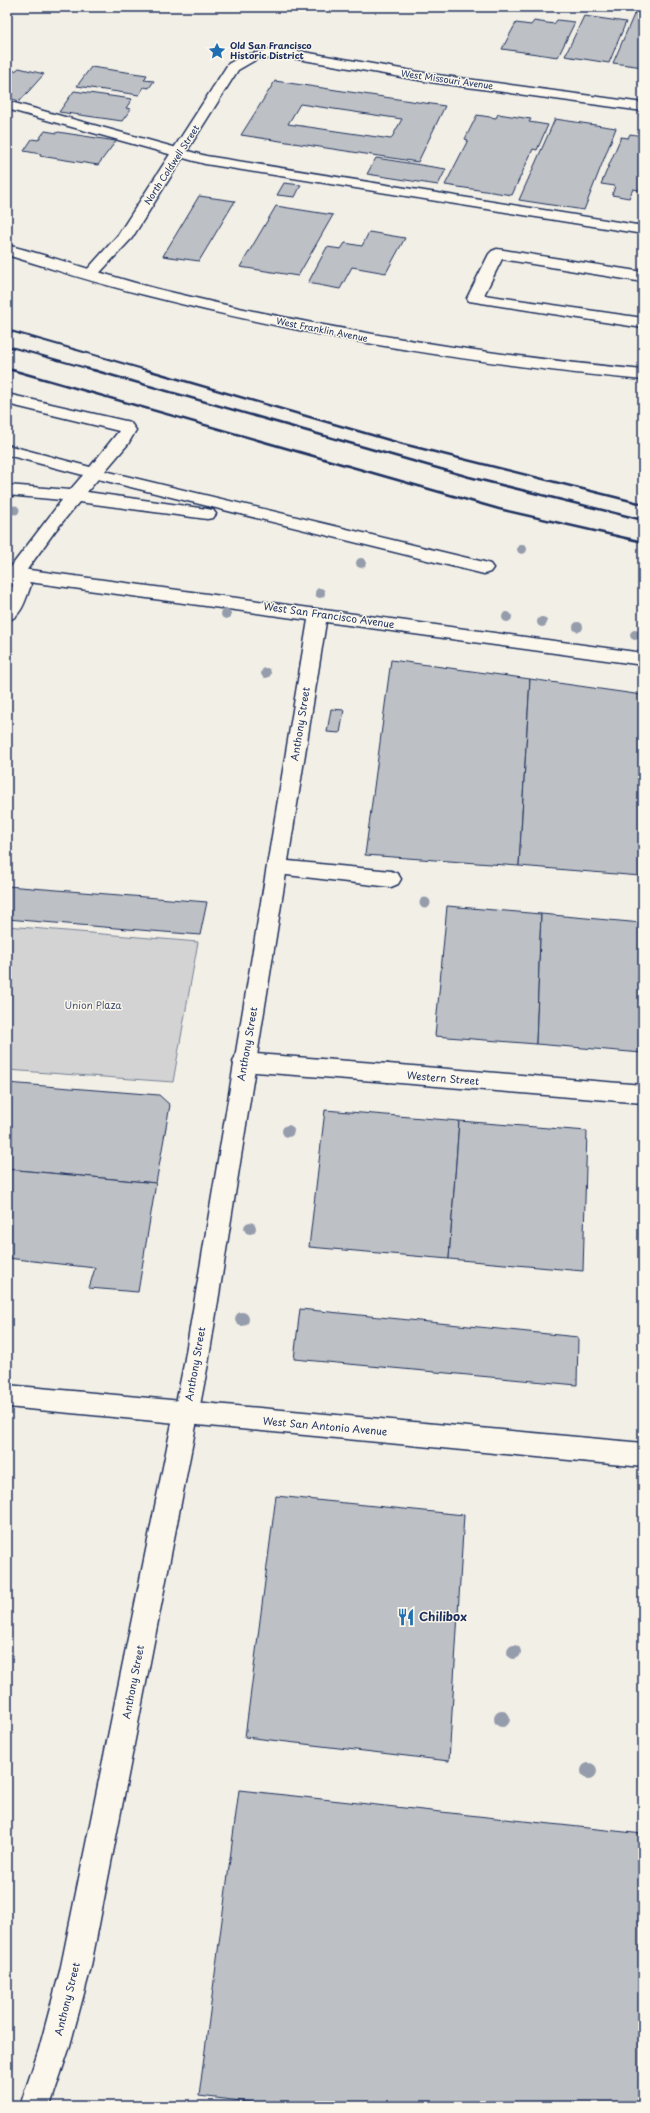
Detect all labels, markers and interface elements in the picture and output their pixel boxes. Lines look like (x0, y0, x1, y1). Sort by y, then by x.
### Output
place label: Old San Francisco Historic District (230, 38, 312, 62)
place icon: Old San Francisco Historic District (207, 41, 227, 61)
street label: West Missouri Avenue (400, 66, 494, 92)
street label: North Coldwell Street (140, 121, 203, 207)
street label: West Franklin Avenue (275, 313, 369, 345)
street label: West San Francisco Avenue (263, 598, 396, 631)
street label: Anthony Street (286, 686, 313, 762)
park label: Union Plaza (64, 997, 122, 1012)
street label: Anthony Street (233, 1006, 260, 1082)
street label: Western Street (406, 1067, 480, 1088)
street label: Anthony Street (181, 1326, 208, 1402)
street label: West San Antonio Avenue (262, 1413, 388, 1438)
restaurant icon: Chilibox (396, 1607, 416, 1627)
place label: Chilibox (419, 1607, 467, 1625)
street label: Anthony Street (118, 1644, 147, 1720)
street label: Anthony Street (50, 1961, 83, 2037)

